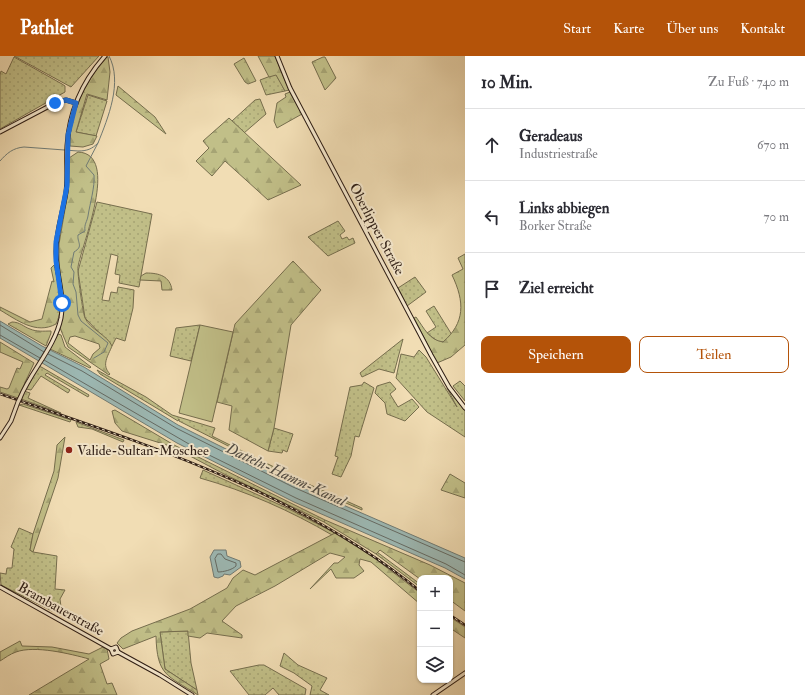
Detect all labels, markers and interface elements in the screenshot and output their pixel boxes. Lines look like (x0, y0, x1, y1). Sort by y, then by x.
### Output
text: Pathlet (20, 16, 74, 40)
text: Start (563, 20, 591, 37)
text: Karte (613, 20, 644, 37)
text: Über uns (666, 20, 718, 37)
text: Kontakt (740, 20, 785, 37)
text: 10 Min. (481, 72, 532, 93)
text: Zu Fuß · 740 m (708, 74, 789, 90)
route end (46, 94, 64, 112)
text: Geradeaus (519, 127, 582, 146)
icon: ahead (481, 134, 503, 156)
text: 670 m (757, 137, 789, 153)
text: Industriestraße (519, 146, 598, 162)
street label: Oberlipper Straße (345, 180, 408, 278)
text: Links abbiegen (519, 199, 609, 218)
icon: left (481, 206, 503, 228)
text: 70 m (764, 209, 789, 225)
text: Borker Straße (519, 218, 592, 234)
icon: arrive (481, 278, 503, 300)
text: Ziel erreicht (519, 279, 594, 298)
route start (53, 294, 71, 312)
button: Speichern (481, 336, 631, 373)
button: Teilen (639, 336, 789, 373)
water label: Datteln-Hamm-Kanal (222, 438, 350, 512)
place label: Valide-Sultan-Moschee (77, 442, 209, 459)
marker: Valide-Sultan-Moschee (64, 445, 74, 455)
map controls (417, 575, 453, 683)
button: + (417, 575, 453, 611)
street label: Brambauerstraße (15, 578, 107, 640)
button: − (417, 611, 453, 647)
button: layers (417, 647, 453, 683)

